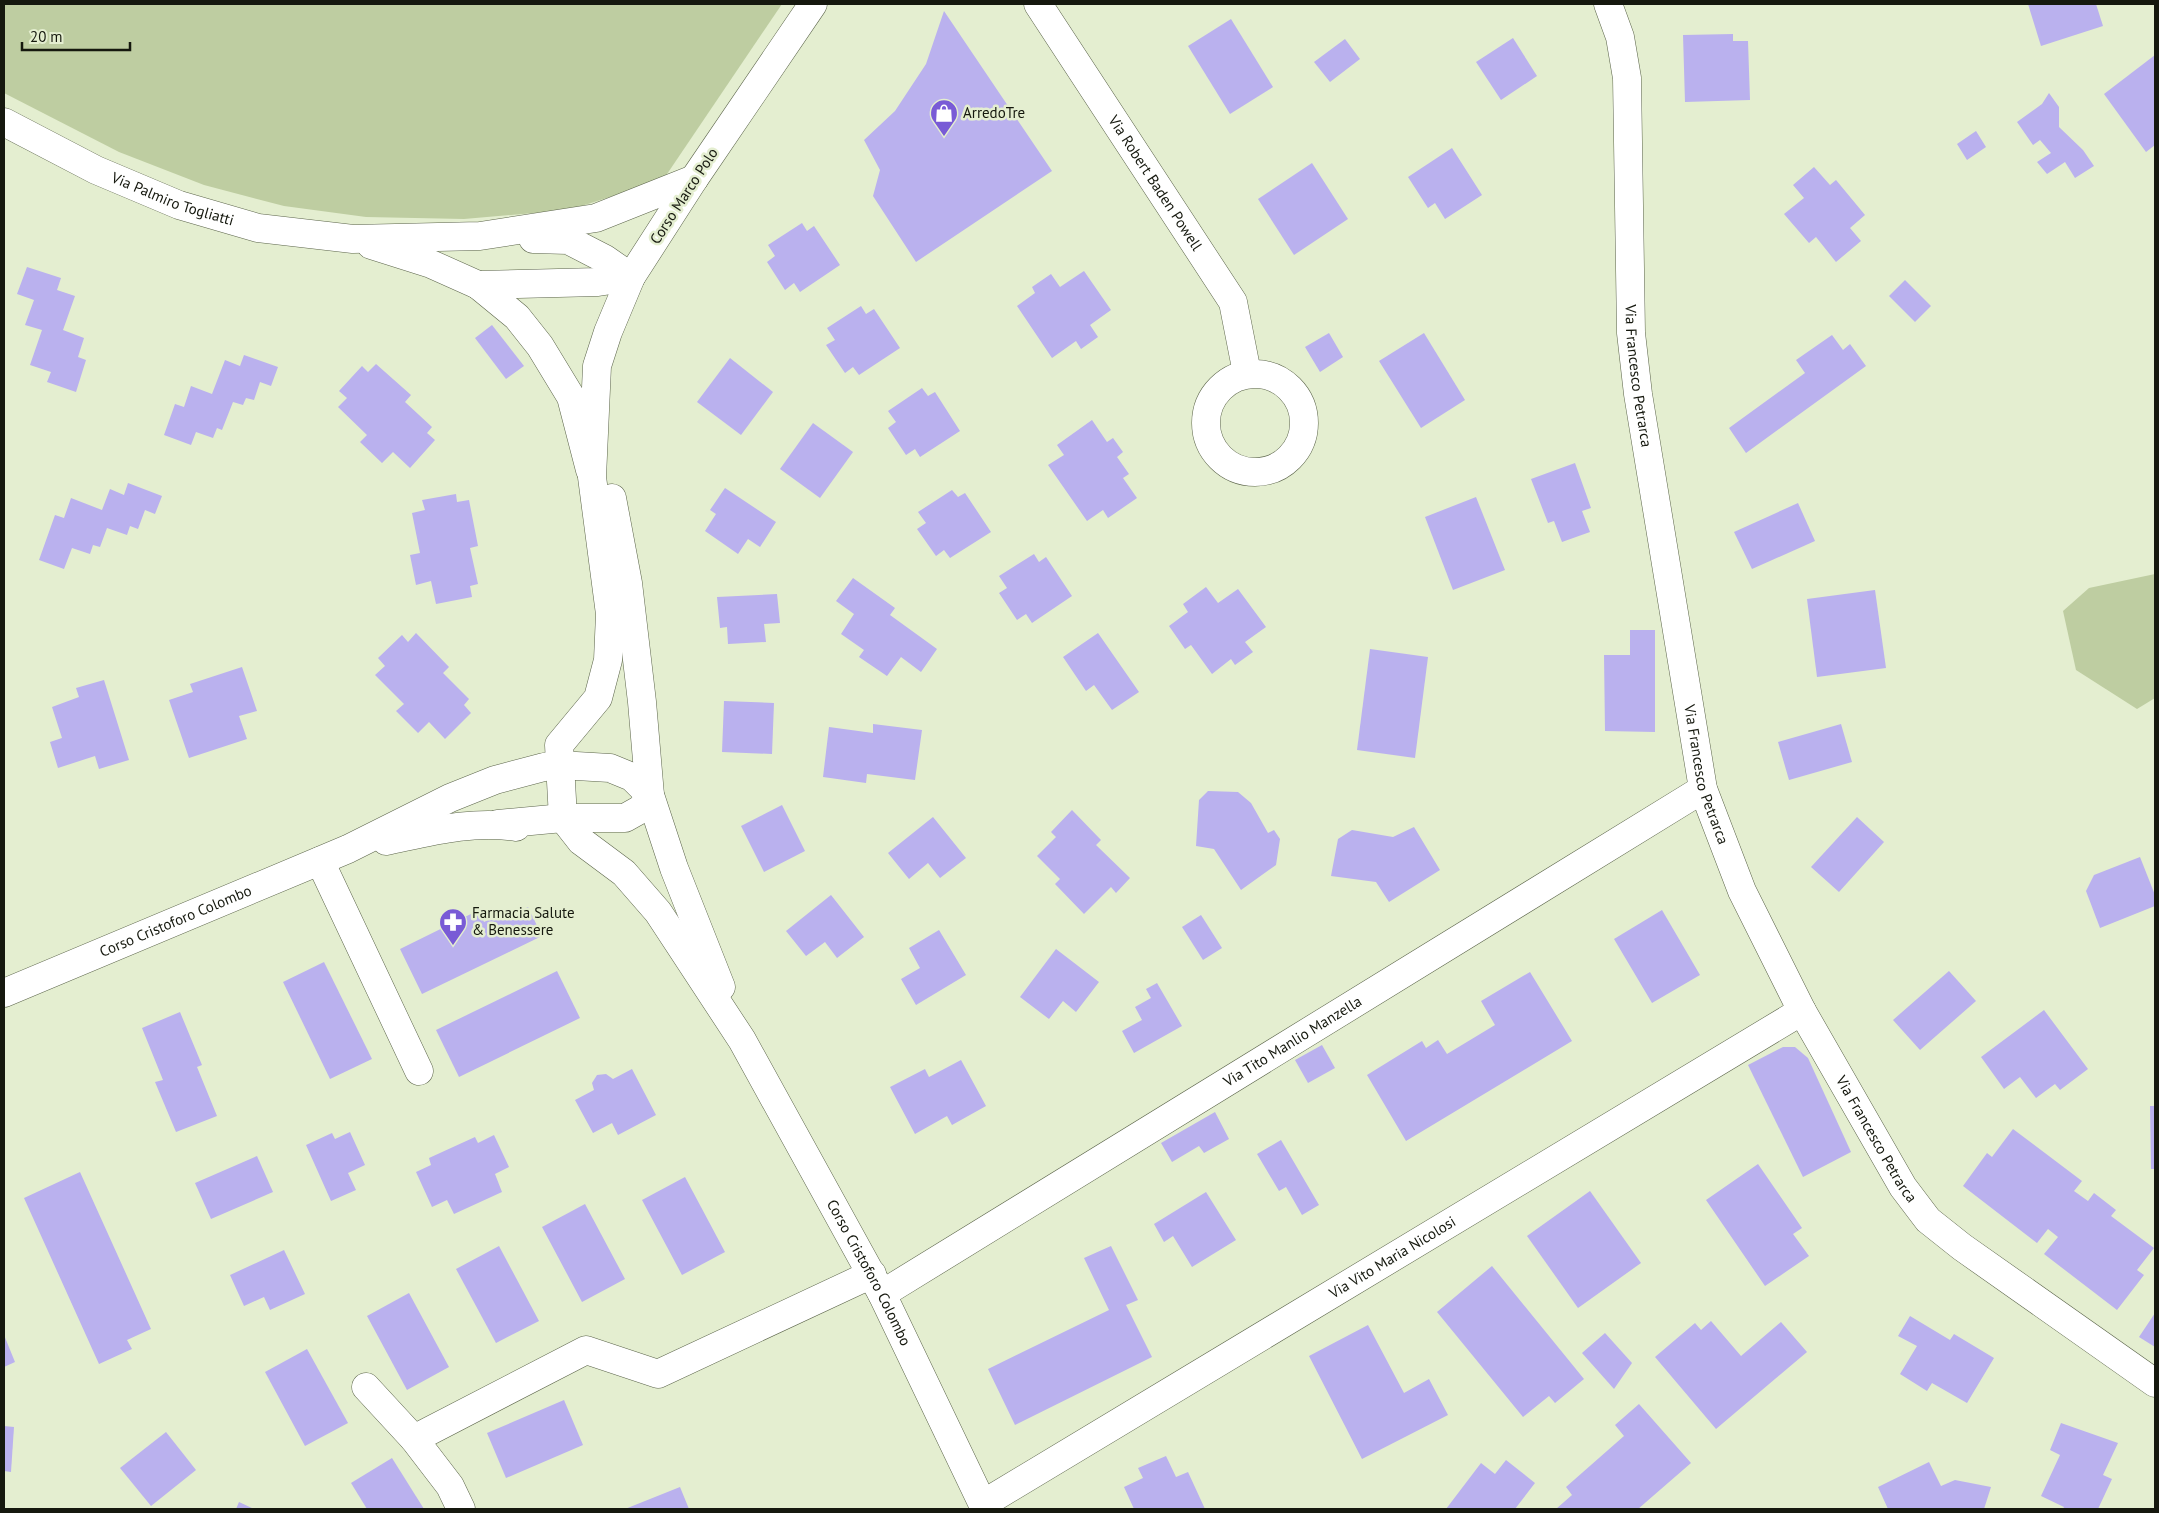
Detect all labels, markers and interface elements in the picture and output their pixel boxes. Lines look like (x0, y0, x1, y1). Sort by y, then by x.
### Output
scale bar (22, 20, 130, 52)
text: 20 m (30, 27, 63, 46)
shop icon: ArredoTre (929, 98, 959, 137)
place label: ArredoTre (963, 103, 1025, 122)
street label: Via Robert Baden Powell (1104, 111, 1207, 255)
street label: Corso Marco Polo (645, 144, 722, 247)
street label: Via Palmiro Togliatti (108, 167, 236, 230)
street label: Via Francesco Petrarca (1622, 303, 1657, 449)
street label: Via Francesco Petrarca (1680, 702, 1733, 847)
street label: Corso Cristoforo Colombo (97, 881, 254, 961)
place label: Farmacia Salute & Benessere (472, 903, 575, 939)
pharmacy icon: Farmacia Salute & Benessere (438, 907, 468, 946)
street label: Via Tito Manlio Manzella (1219, 991, 1365, 1091)
street label: Via Francesco Petrarca (1832, 1071, 1921, 1206)
street label: Corso Cristoforo Colombo (823, 1196, 915, 1349)
street label: Via Vito Maria Nicolosi (1325, 1212, 1459, 1303)

